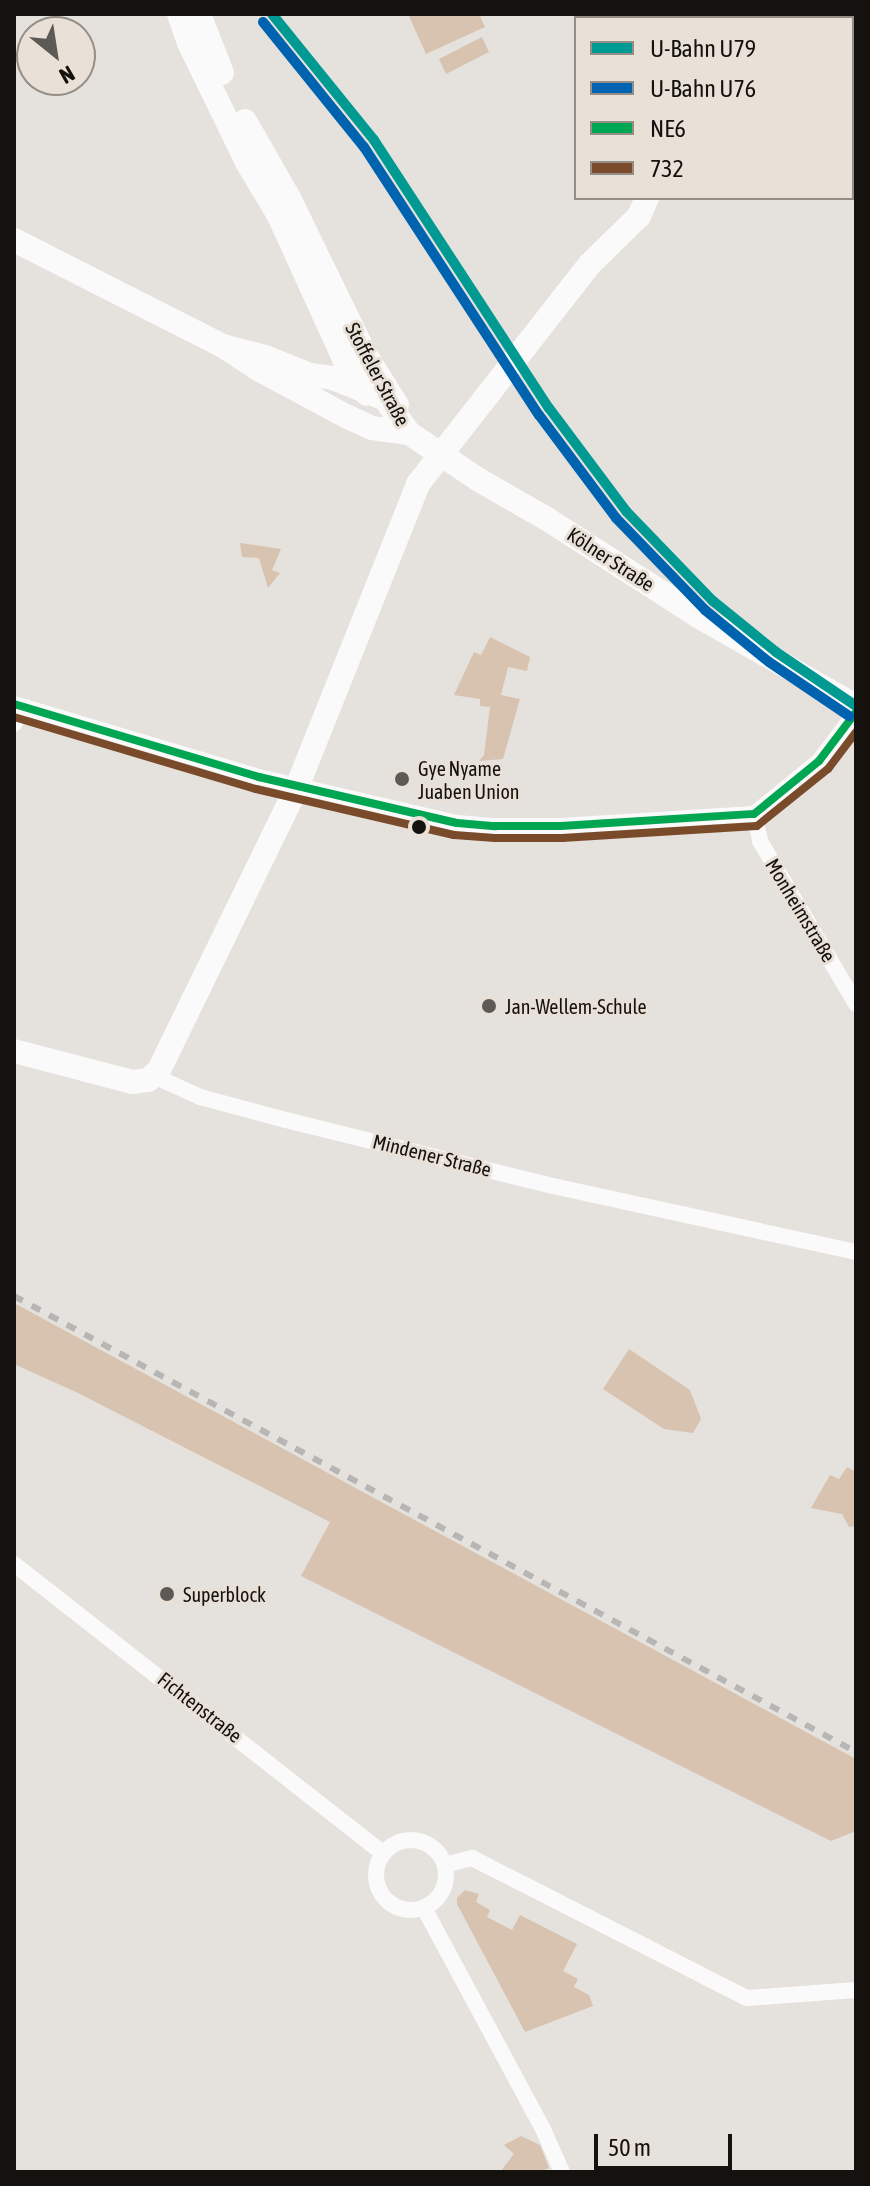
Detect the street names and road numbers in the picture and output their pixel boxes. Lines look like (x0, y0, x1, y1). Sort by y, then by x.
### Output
street label: Stoffeler Straße (341, 318, 415, 430)
street label: Kölner Straße (563, 522, 659, 596)
street label: Monheimstraße (761, 854, 841, 966)
street label: Mindener Straße (370, 1129, 494, 1181)
street label: Fichtenstraße (153, 1667, 247, 1747)

